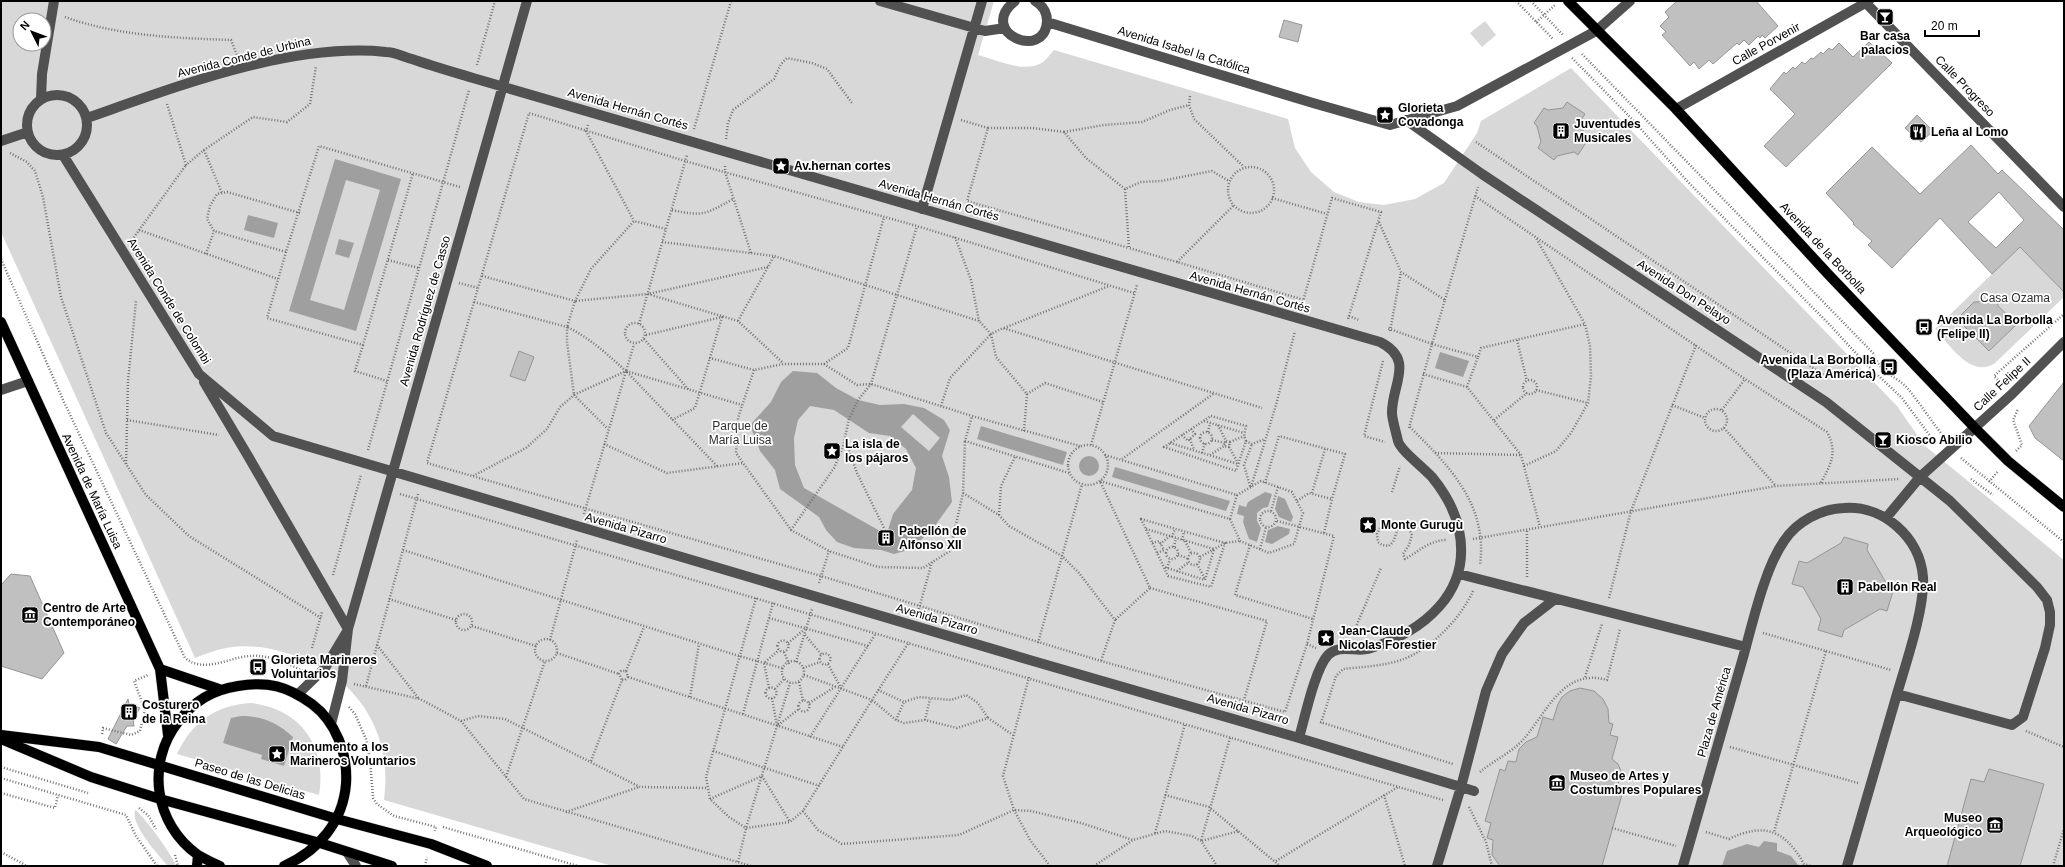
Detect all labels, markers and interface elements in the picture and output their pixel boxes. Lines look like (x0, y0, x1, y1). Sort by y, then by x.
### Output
bar icon: Bar casa palacios (1875, 7, 1895, 27)
north arrow (12, 12, 52, 52)
scale bar (1925, 12, 1979, 38)
text: N (17, 18, 32, 32)
text: 20 m (1931, 19, 1958, 33)
street label: Calle Porvenir (1730, 20, 1802, 68)
street label: Avenida Isabel la Católica (1116, 23, 1252, 77)
place label: Bar casa palacios (1860, 29, 1910, 57)
street label: Avenida Conde de Urbina (176, 34, 313, 80)
street label: Calle Progreso (1932, 53, 1998, 120)
street label: Avenida Hernán Cortés (566, 85, 690, 133)
place label: Glorieta Covadonga (1398, 101, 1464, 129)
place icon: Glorieta Covadonga (1375, 105, 1395, 125)
place label: Juventudes Musicales (1574, 117, 1641, 145)
building icon: Juventudes Musicales (1551, 121, 1571, 141)
restaurant icon: Leña al Lomo (1908, 122, 1928, 142)
place label: Leña al Lomo (1931, 125, 2008, 139)
place icon: Av.hernan cortes (771, 156, 791, 176)
place label: Av.hernan cortes (794, 159, 891, 173)
street label: Avenida Hernán Cortés (877, 176, 1001, 224)
street label: Avenida de la Borbolla (1777, 199, 1869, 297)
street label: Avenida Rodríguez de Casso (397, 234, 453, 388)
street label: Avenida Conde de Colombi (124, 235, 214, 367)
street label: Avenida Don Pelayo (1635, 257, 1734, 328)
street label: Avenida Hernán Cortés (1188, 268, 1312, 316)
park label: Casa Ozama (1980, 291, 2050, 305)
place label: Avenida La Borbolla (Felipe II) (1937, 313, 2053, 341)
bus stop icon: Avenida La Borbolla (Felipe II) (1914, 317, 1934, 337)
place label: Avenida La Borbolla (Plaza América) (1760, 353, 1876, 381)
street label: Calle Felipe II (1970, 354, 2034, 414)
bus stop icon: Avenida La Borbolla (Plaza América) (1879, 357, 1899, 377)
park label: Parque de María Luisa (709, 419, 772, 447)
bar icon: Kiosco Abilio (1873, 430, 1893, 450)
street label: Avenida de María Luisa (59, 431, 125, 551)
place label: Kiosco Abilio (1896, 433, 1972, 447)
place label: La isla de los pájaros (845, 437, 909, 465)
place icon: La isla de los pájaros (822, 441, 842, 461)
street label: Avenida Pizarro (583, 510, 669, 546)
place icon: Monte Gurugù (1358, 515, 1378, 535)
place label: Monte Gurugù (1381, 518, 1463, 532)
place label: Pabellón de Alfonso XII (899, 524, 967, 552)
building icon: Pabellón de Alfonso XII (876, 528, 896, 548)
building icon: Pabellón Real (1835, 577, 1855, 597)
place label: Pabellón Real (1858, 580, 1937, 594)
place label: Centro de Arte Contemporáneo (43, 601, 135, 629)
street label: Avenida Pizarro (894, 601, 980, 637)
museum icon: Centro de Arte Contemporáneo (20, 605, 40, 625)
place label: Jean-Claude Nicolas Forestier (1339, 624, 1437, 652)
place icon: Jean-Claude Nicolas Forestier (1316, 628, 1336, 648)
place label: Glorieta Marineros Voluntarios (271, 653, 377, 681)
bus stop icon: Glorieta Marineros Voluntarios (248, 657, 268, 677)
street label: Plaza de América (1694, 665, 1734, 759)
street label: Avenida Pizarro (1205, 691, 1291, 727)
place label: Costurero de la Reina (142, 698, 206, 726)
building icon: Costurero de la Reina (119, 702, 139, 722)
place label: Monumento a los Marineros Voluntarios (290, 740, 416, 768)
place icon: Monumento a los Marineros Voluntarios (267, 744, 287, 764)
street label: Paseo de las Delicias (193, 756, 307, 802)
place label: Museo de Artes y Costumbres Populares (1570, 769, 1702, 797)
museum icon: Museo de Artes y Costumbres Populares (1547, 773, 1567, 793)
place label: Museo Arqueológico (1905, 811, 1982, 839)
museum icon: Museo Arqueológico (1985, 815, 2005, 835)

